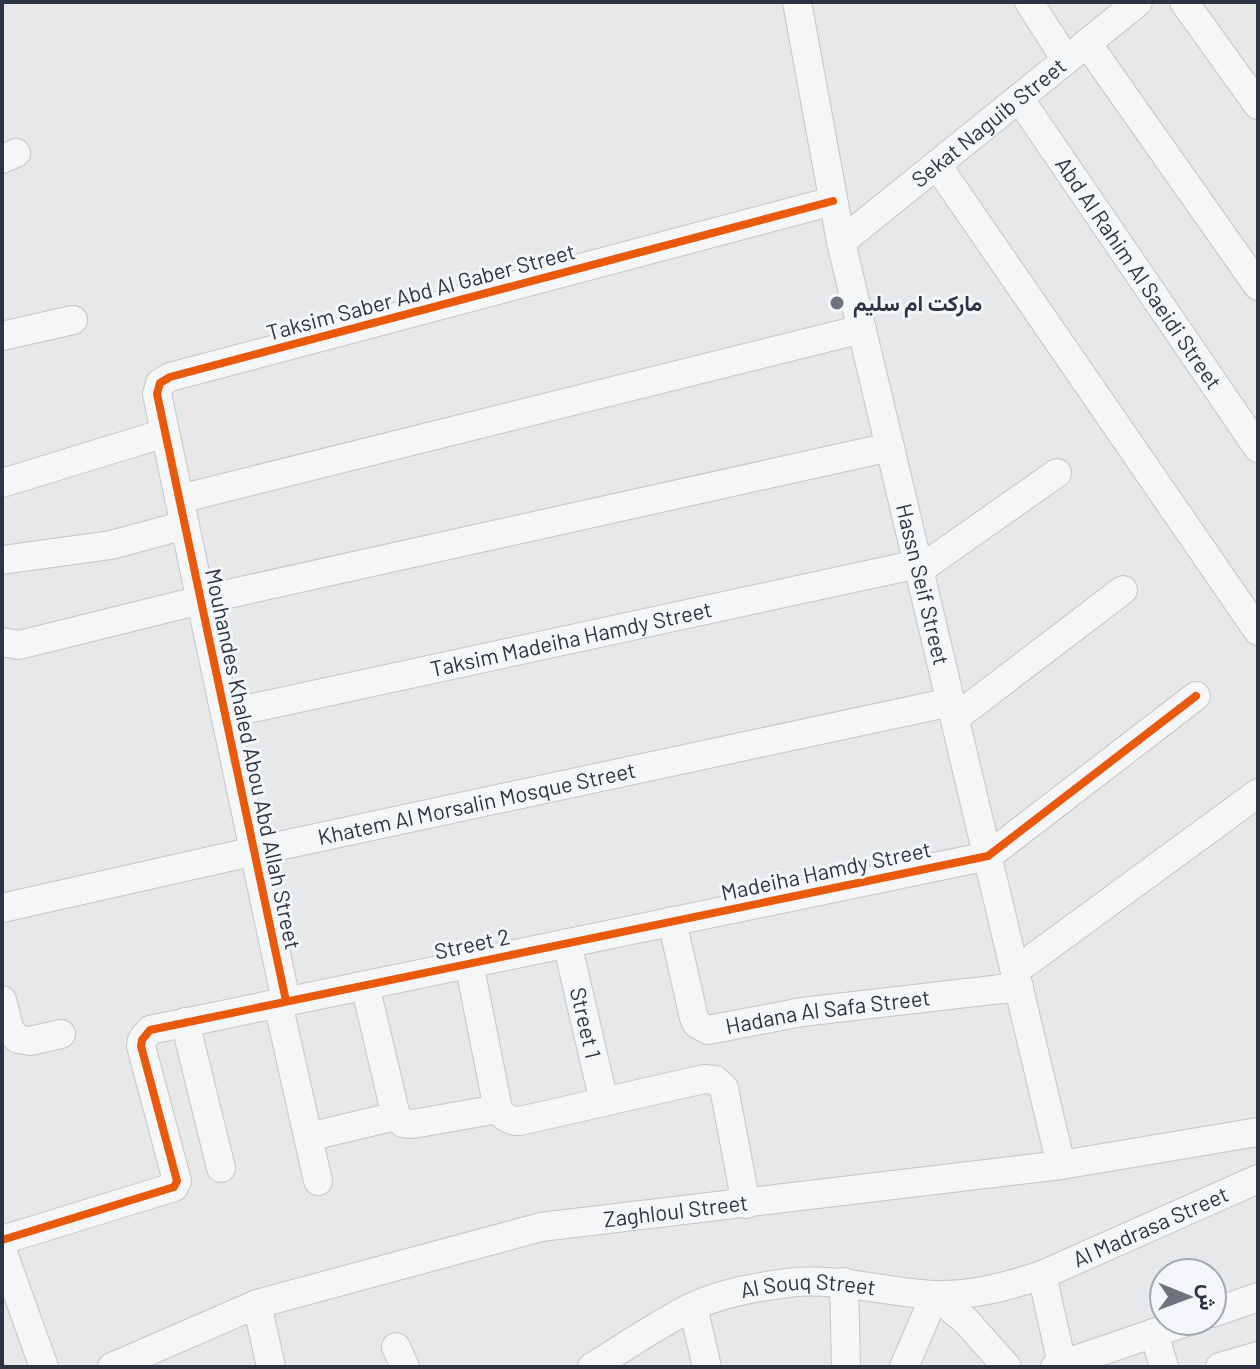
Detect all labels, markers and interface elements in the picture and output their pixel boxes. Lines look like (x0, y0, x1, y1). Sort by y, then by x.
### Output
street label: Sekat Naguib Street (906, 52, 1071, 192)
street label: Abd Al Rahim Al Saeidi Street (1051, 151, 1228, 394)
street label: Taksim Saber Abd Al Gaber Street (264, 237, 578, 345)
place label: ماركت ام سليم (853, 289, 982, 318)
marker: ماركت ام سليم (828, 294, 846, 312)
street label: Hassn Seif Street (892, 501, 955, 668)
street label: Mouhandes Khaled Abou Abd Allah Street (201, 566, 307, 952)
street label: Taksim Madeiha Hamdy Street (428, 595, 714, 681)
street label: Khatem Al Morsalin Mosque Street (315, 756, 638, 849)
street label: Madeiha Hamdy Street (718, 835, 933, 905)
street label: Street 2 (432, 922, 512, 964)
street label: Hadana Al Safa Street (723, 983, 931, 1038)
street label: Street 1 (566, 985, 607, 1061)
street label: Al Madrasa Street (1068, 1180, 1232, 1272)
street label: Zaghloul Street (602, 1188, 749, 1231)
north arrow (1148, 1257, 1228, 1337)
street label: Al Souq Street (738, 1268, 878, 1303)
text: ش (1194, 1284, 1222, 1311)

